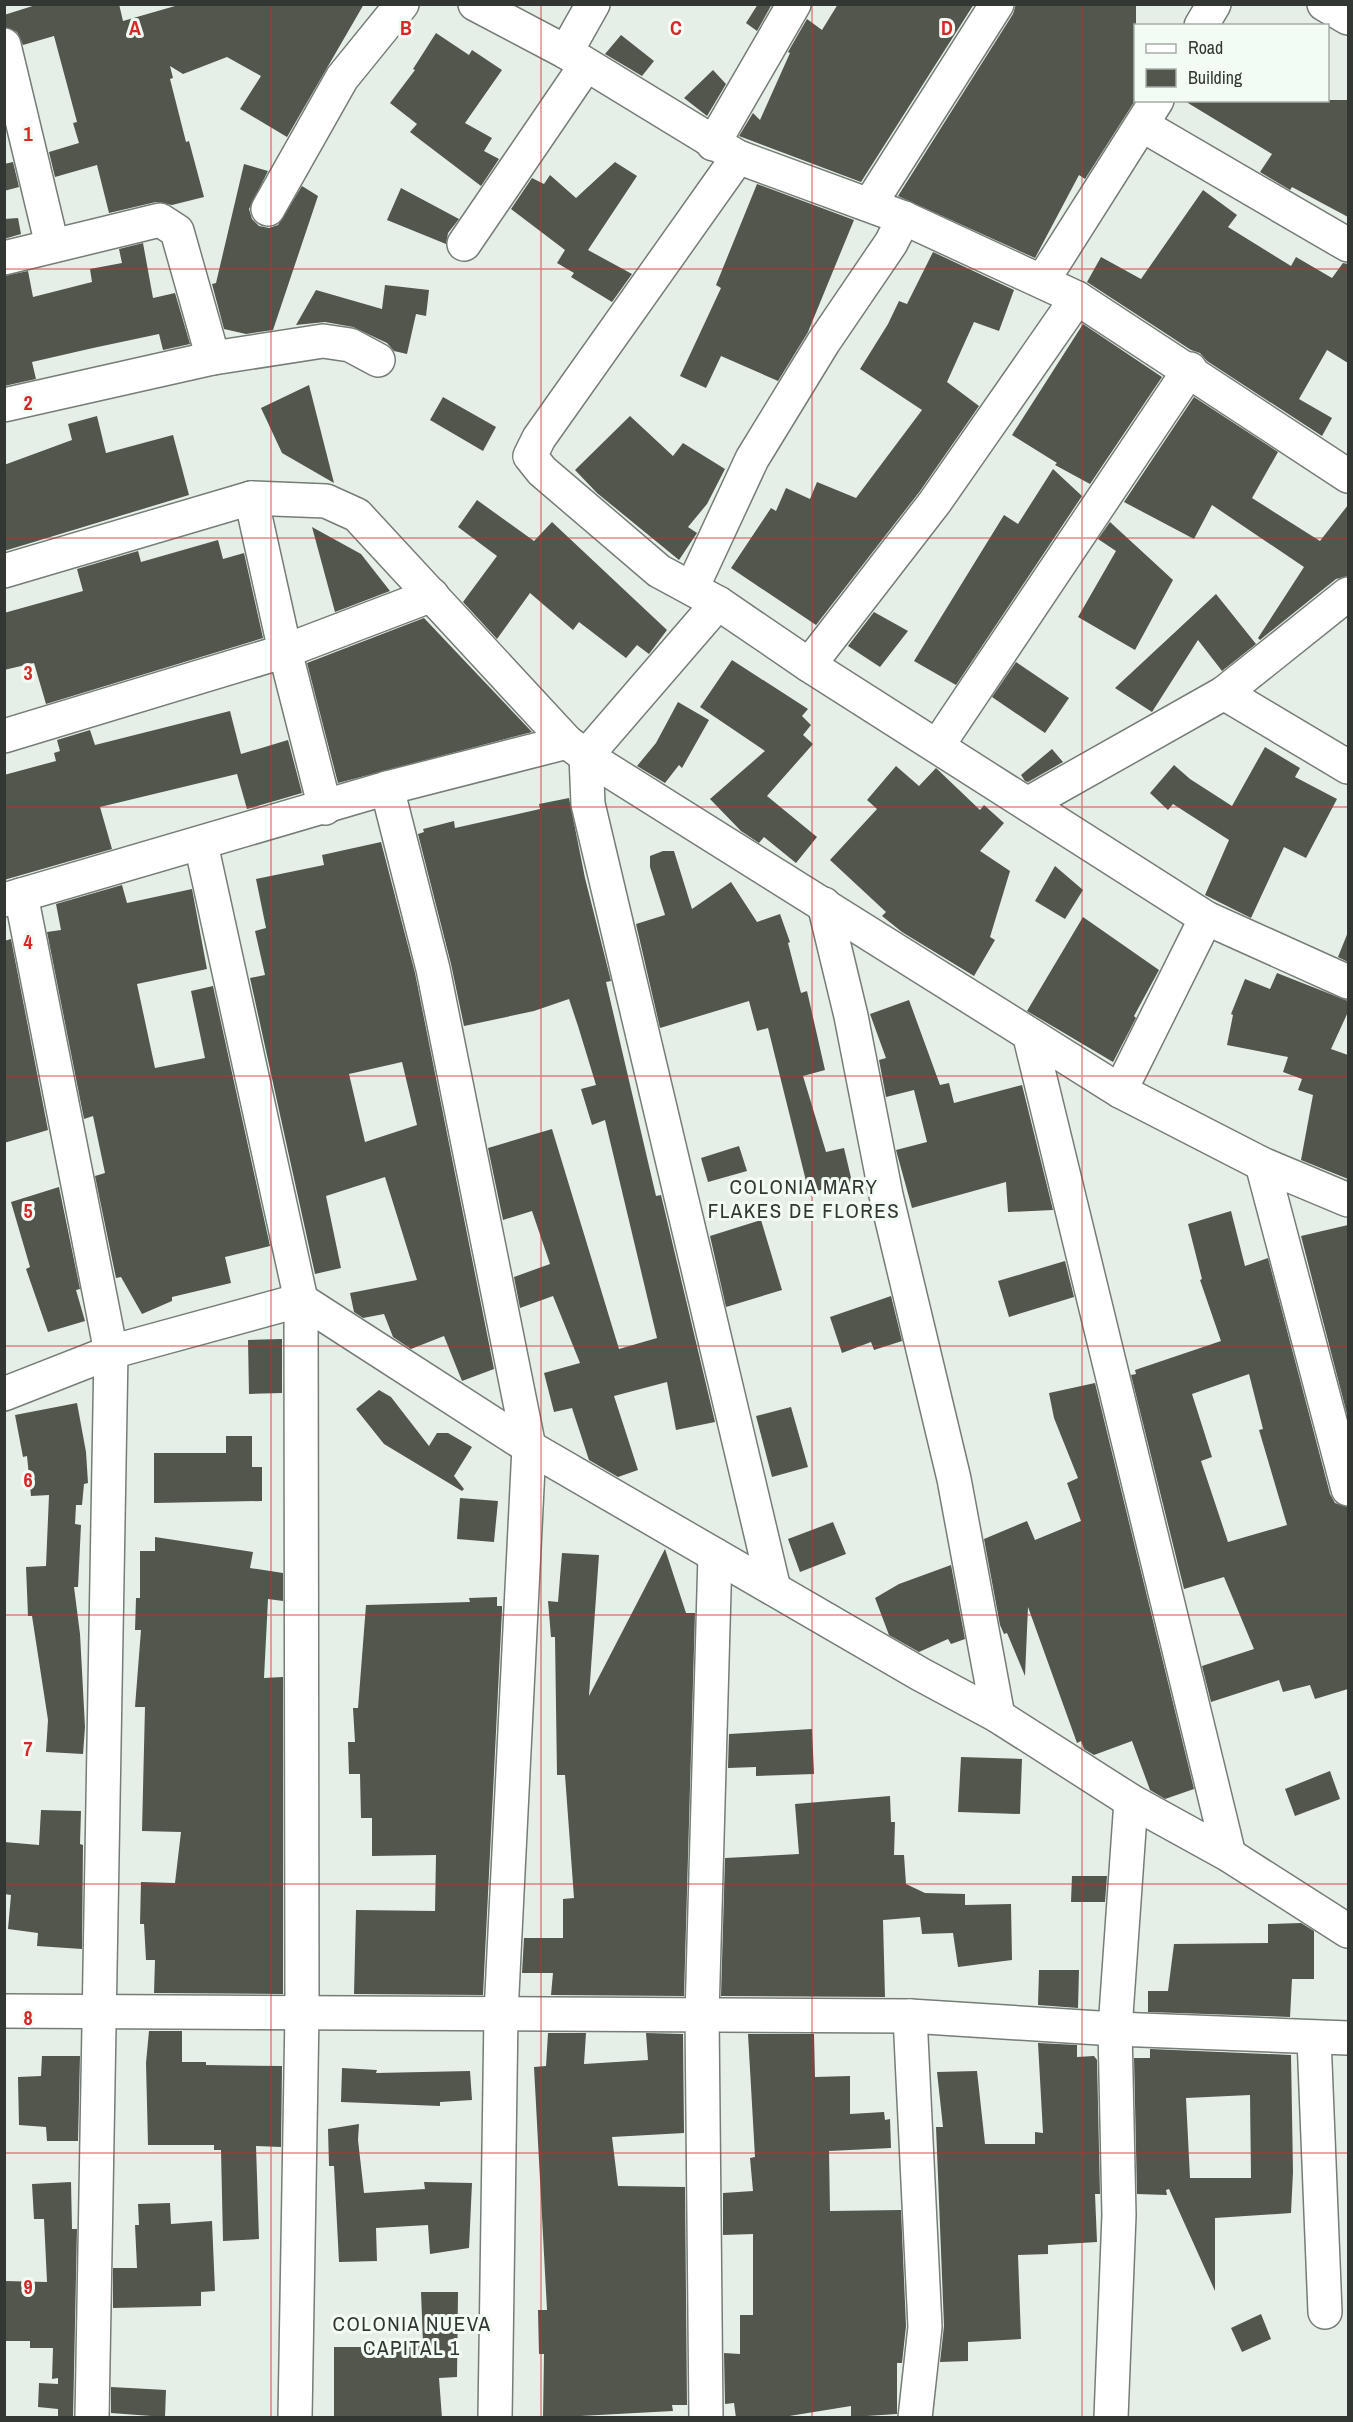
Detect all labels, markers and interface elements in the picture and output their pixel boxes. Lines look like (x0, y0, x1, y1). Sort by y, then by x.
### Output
text: A (129, 14, 141, 41)
text: B (400, 14, 412, 41)
text: C (670, 14, 682, 41)
text: D (941, 14, 953, 41)
legend (1134, 24, 1329, 102)
text: Road (1188, 35, 1223, 60)
text: Building (1188, 65, 1243, 90)
text: 1 (23, 120, 33, 147)
text: 2 (23, 389, 33, 416)
text: 3 (23, 659, 33, 686)
text: 4 (23, 928, 33, 955)
district label: COLONIA MARY FLAKES DE FLORES (708, 1172, 900, 1225)
text: 5 (23, 1197, 33, 1224)
text: 6 (23, 1466, 33, 1493)
text: 7 (23, 1735, 33, 1762)
text: 8 (23, 2004, 33, 2031)
text: 9 (23, 2273, 33, 2300)
district label: COLONIA NUEVA CAPITAL 1 (333, 2309, 491, 2362)

